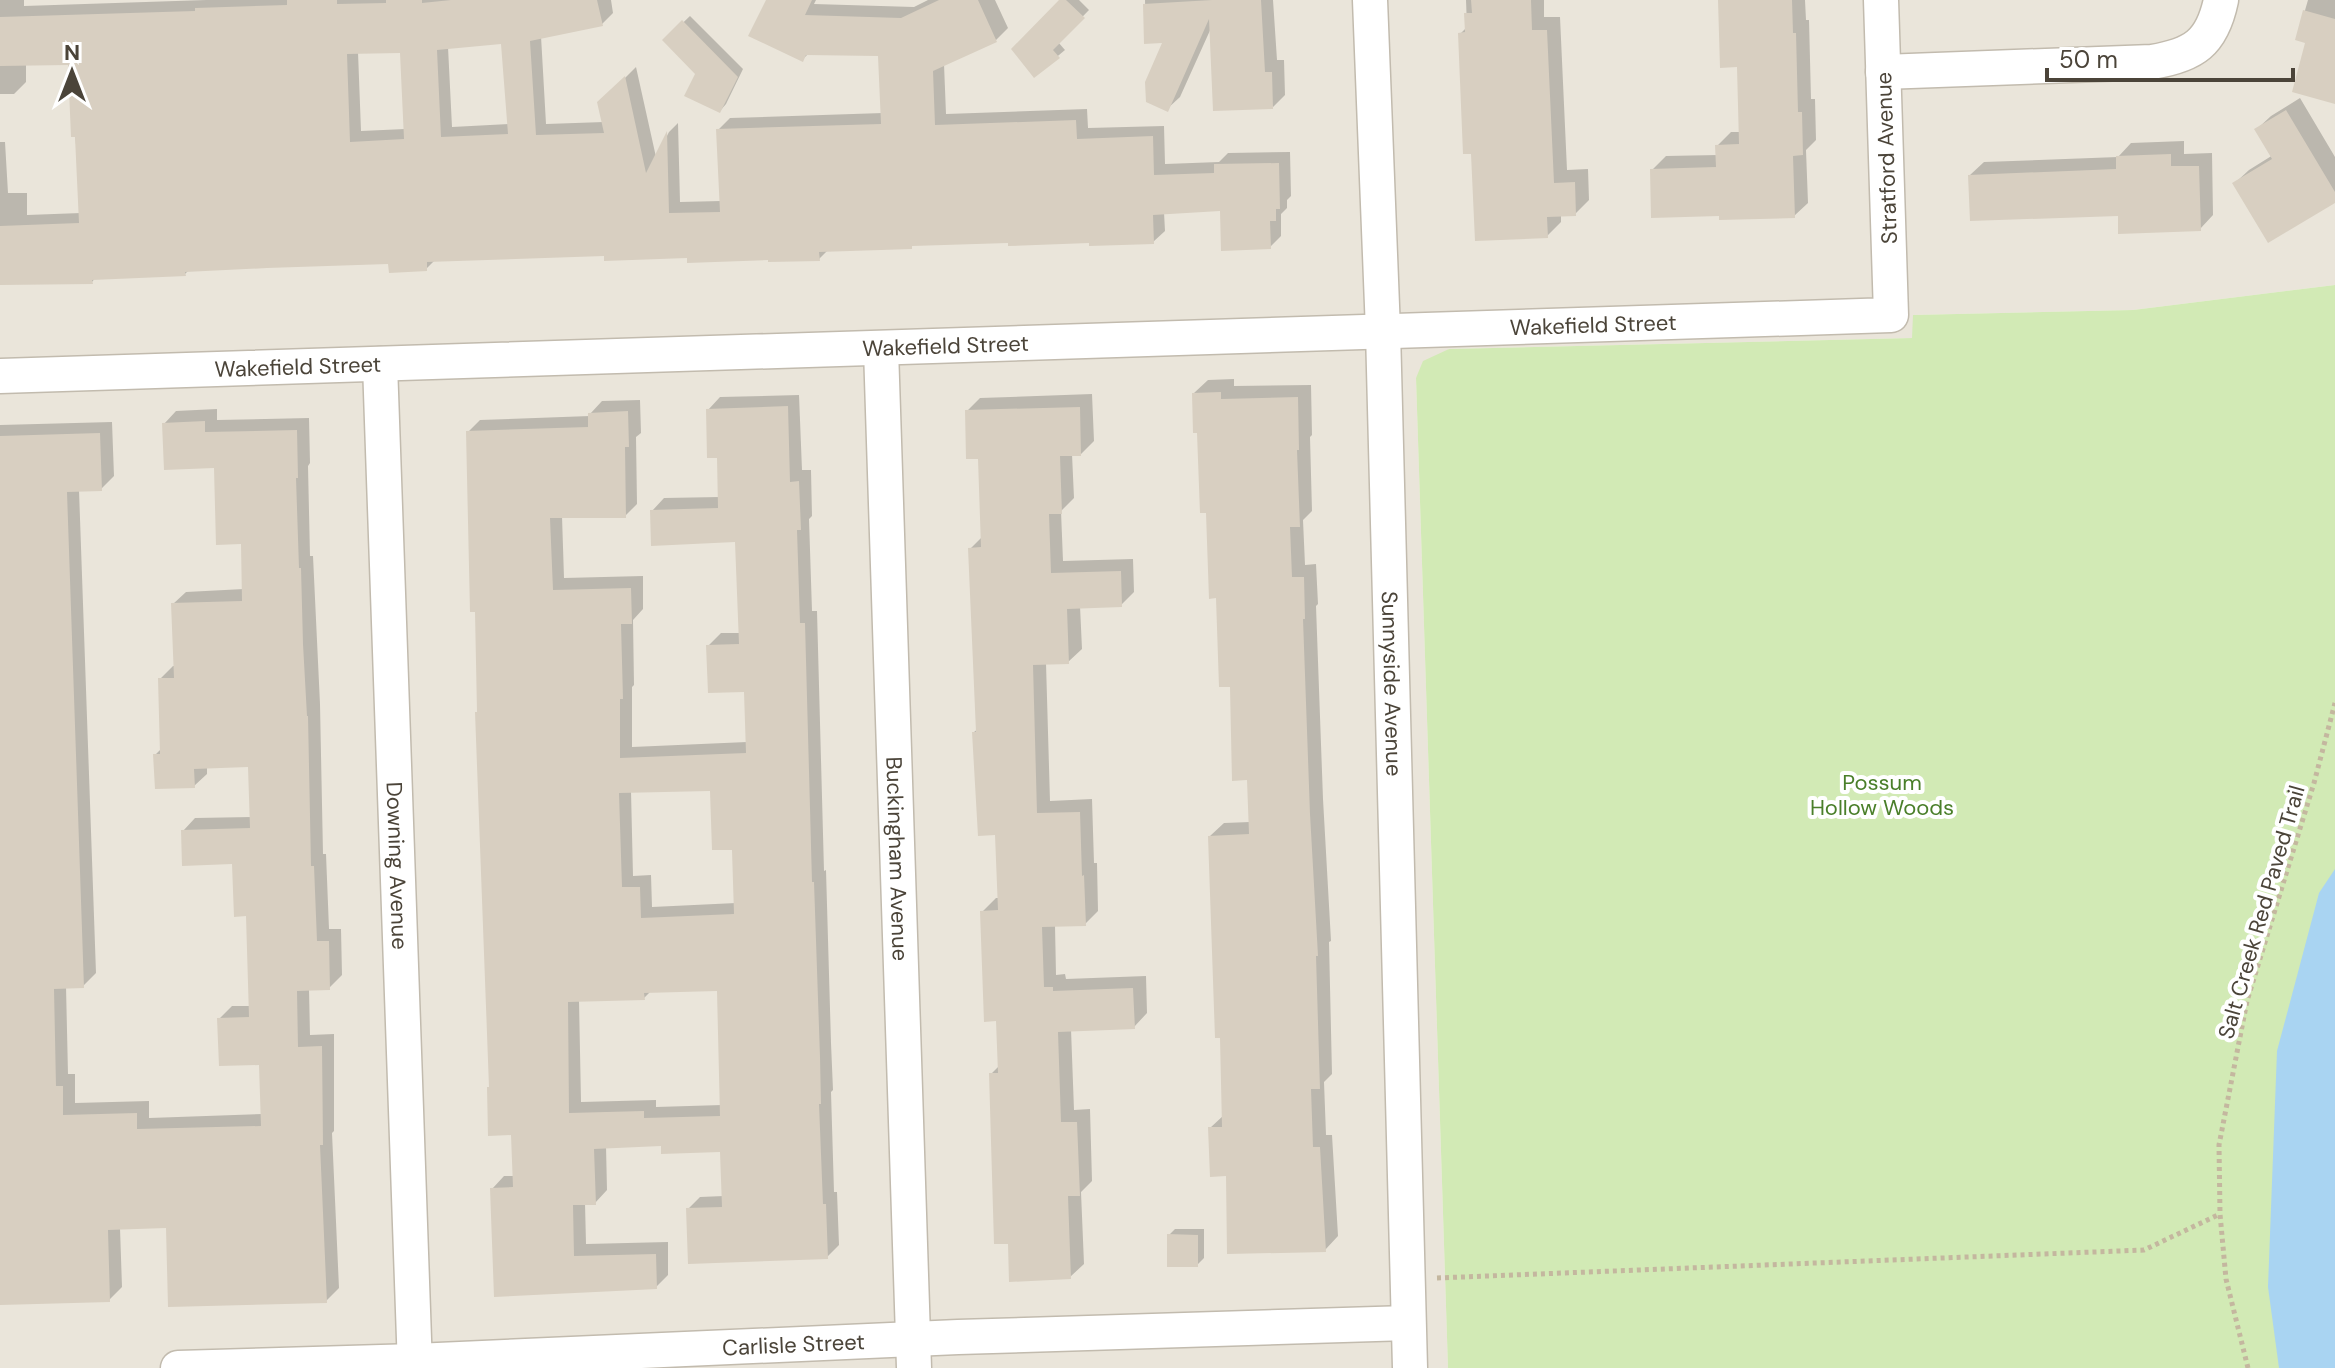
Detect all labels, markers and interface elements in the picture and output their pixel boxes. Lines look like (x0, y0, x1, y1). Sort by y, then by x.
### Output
north arrow (32, 32, 112, 112)
scale bar (2047, 32, 2293, 82)
text: N (64, 38, 80, 67)
text: 50 m (2059, 44, 2118, 75)
street label: Stratford Avenue (1869, 72, 1904, 244)
street label: Wakefield Street (1509, 308, 1677, 342)
street label: Wakefield Street (862, 329, 1029, 363)
street label: Wakefield Street (214, 350, 382, 384)
street label: Sunnyside Avenue (1375, 591, 1409, 777)
street label: Buckingham Avenue (879, 756, 915, 962)
park label: Possum Hollow Woods (1810, 768, 1954, 822)
street label: Downing Avenue (380, 781, 414, 950)
street label: Salt Creek Red Paved Trail (2211, 782, 2312, 1042)
street label: Carlisle Street (722, 1327, 866, 1362)

